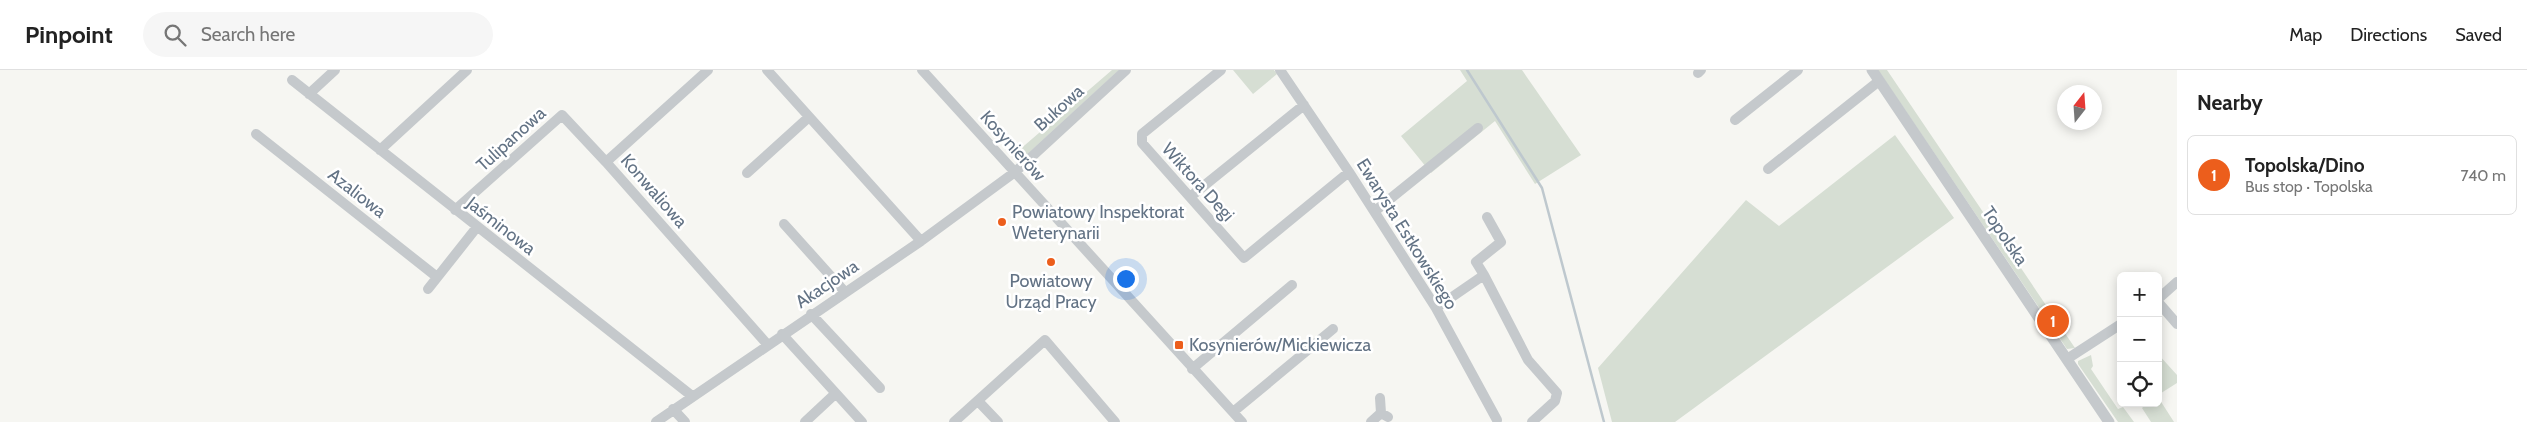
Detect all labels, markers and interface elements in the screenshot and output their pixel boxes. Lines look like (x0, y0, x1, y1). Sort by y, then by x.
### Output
search box (143, 12, 493, 57)
text: Pinpoint (25, 20, 113, 49)
icon: search (161, 21, 189, 49)
text: Search here (201, 23, 295, 46)
text: Map (2289, 24, 2322, 46)
text: Directions (2350, 24, 2427, 46)
text: Saved (2455, 24, 2502, 46)
street label: Bukowa (1030, 80, 1089, 136)
north arrow (2057, 85, 2102, 130)
text: Nearby (2197, 90, 2263, 115)
street label: Tulipanowa (472, 102, 550, 176)
street label: Kosynierów (976, 106, 1050, 186)
street label: Wiktora Degi (1157, 138, 1239, 226)
street label: Konwaliowa (616, 150, 692, 233)
text: Topolska/Dino (2245, 154, 2365, 177)
street label: Ewarysta Estkowskiego (1352, 155, 1462, 314)
street label: Azaliowa (324, 163, 391, 223)
text: 1 (2211, 166, 2217, 185)
text: 740 m (2460, 166, 2506, 185)
text: Bus stop · Topolska (2245, 177, 2373, 196)
street label: Jaśminowa (461, 192, 540, 260)
place label: Powiatowy Inspektorat Weterynarii (1012, 201, 1184, 244)
street label: Topolska (1977, 202, 2033, 270)
marker: Powiatowy Inspektorat Weterynarii (996, 216, 1008, 228)
street label: Akacjowa (791, 255, 863, 313)
marker: Powiatowy Urząd Pracy (1045, 256, 1057, 268)
your location (1113, 266, 1139, 292)
place label: Powiatowy Urząd Pracy (1005, 270, 1097, 313)
map controls (2117, 272, 2162, 407)
button: + (2117, 272, 2162, 317)
pin: 1 (2037, 302, 2069, 340)
button: − (2117, 317, 2162, 362)
place label: Kosynierów/Mickiewicza (1189, 334, 1371, 356)
marker: Kosynierów/Mickiewicza (1173, 339, 1185, 351)
button: locate (2117, 362, 2162, 407)

